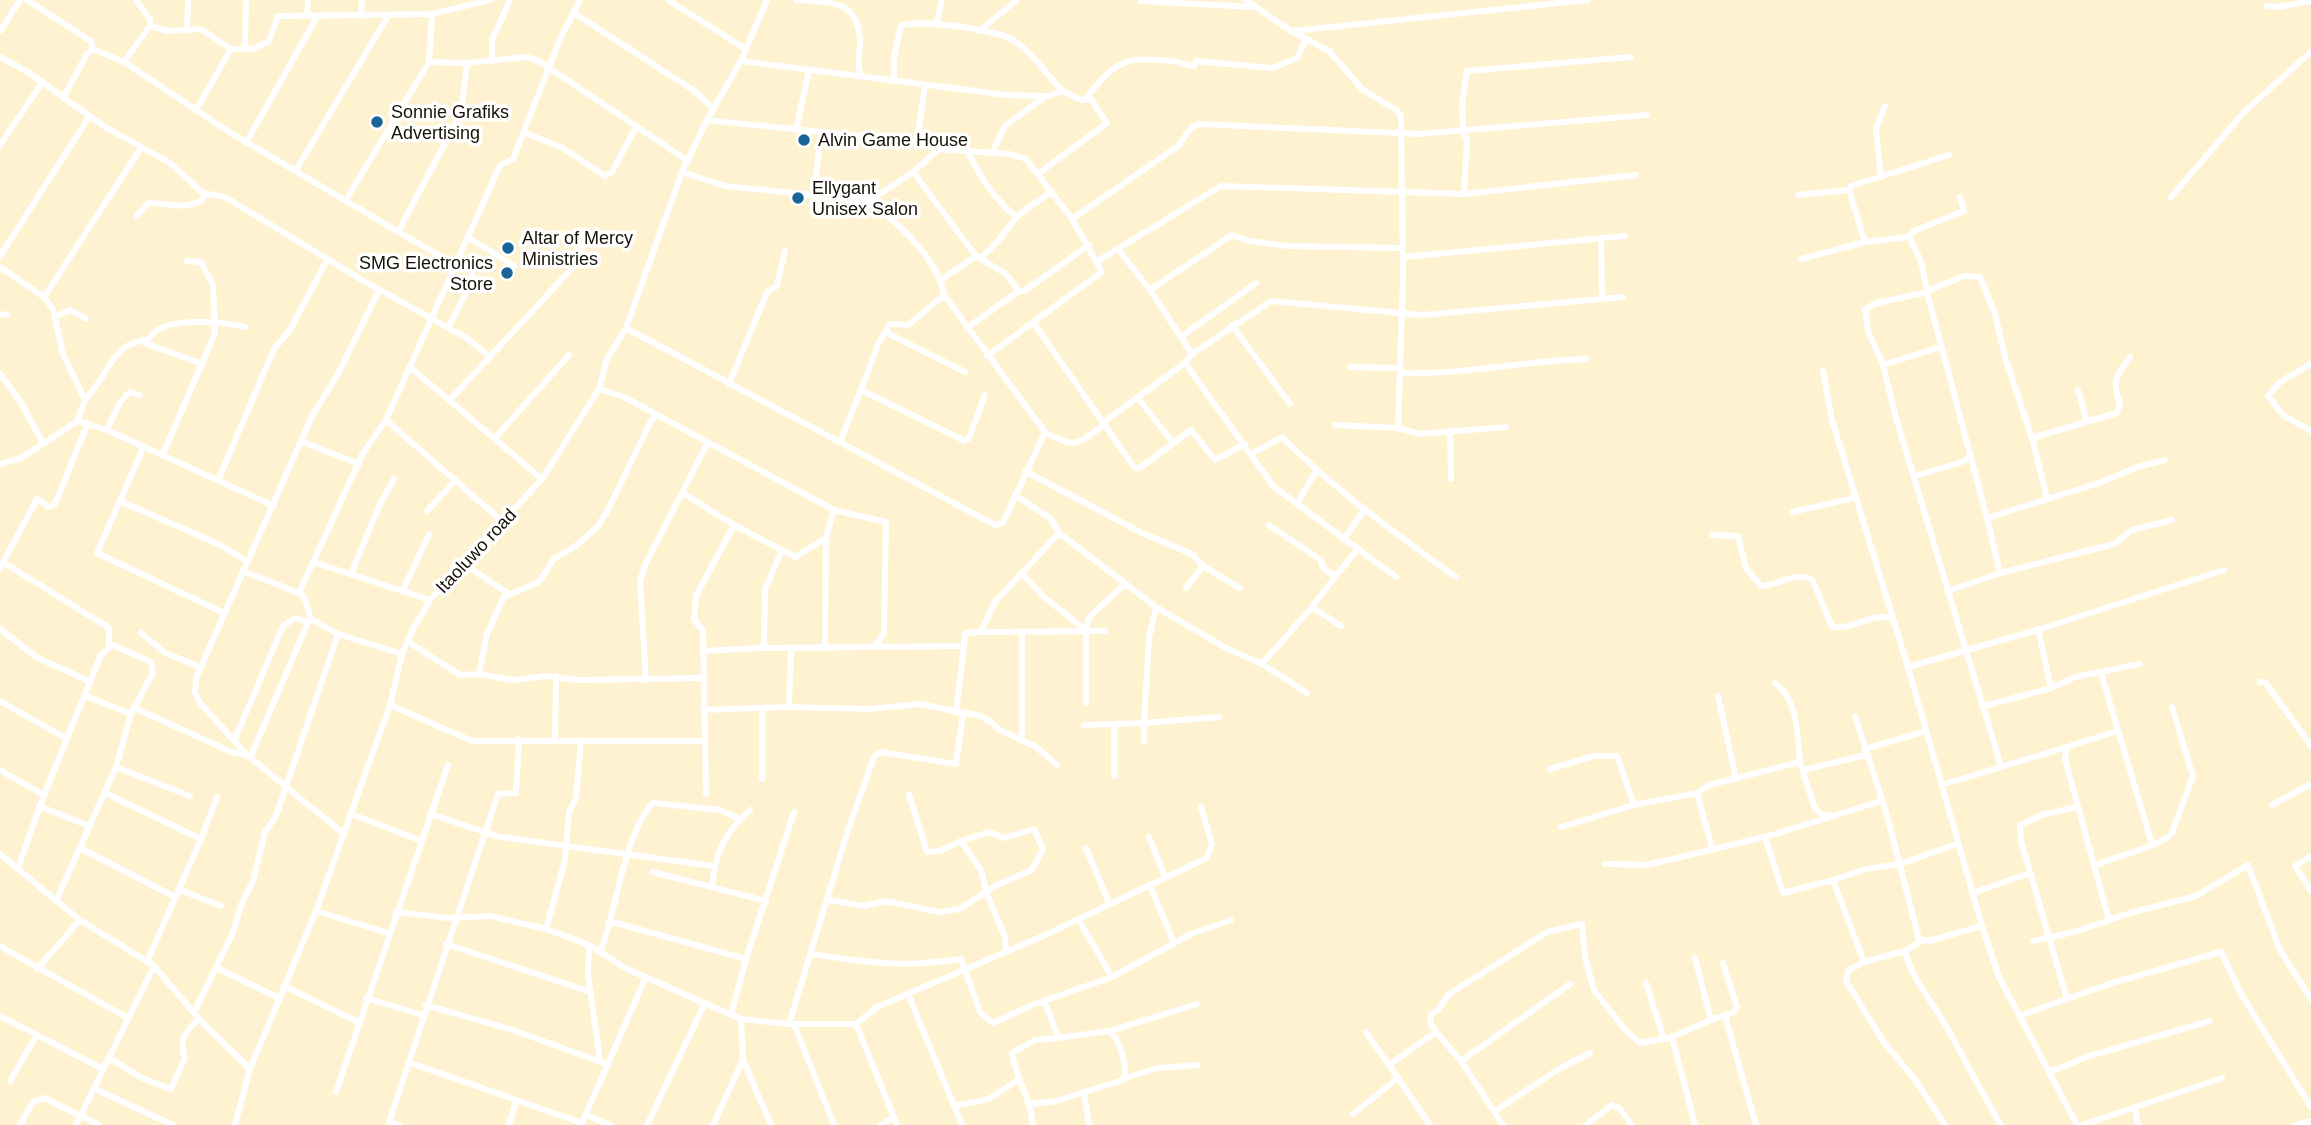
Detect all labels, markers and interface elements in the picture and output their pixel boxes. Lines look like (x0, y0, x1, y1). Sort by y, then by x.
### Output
place label: Sonnie Grafiks Advertising (391, 102, 509, 143)
marker: Sonnie Grafiks Advertising (369, 114, 385, 130)
place label: Alvin Game House (818, 130, 968, 150)
marker: Alvin Game House (796, 132, 812, 148)
place label: Ellygant Unisex Salon (812, 178, 918, 219)
marker: Ellygant Unisex Salon (790, 190, 806, 206)
place label: Altar of Mercy Ministries (522, 228, 633, 269)
marker: Altar of Mercy Ministries (500, 240, 516, 256)
place label: SMG Electronics Store (359, 253, 493, 294)
marker: SMG Electronics Store (499, 265, 515, 281)
street label: Itaoluwo road (432, 505, 520, 597)

